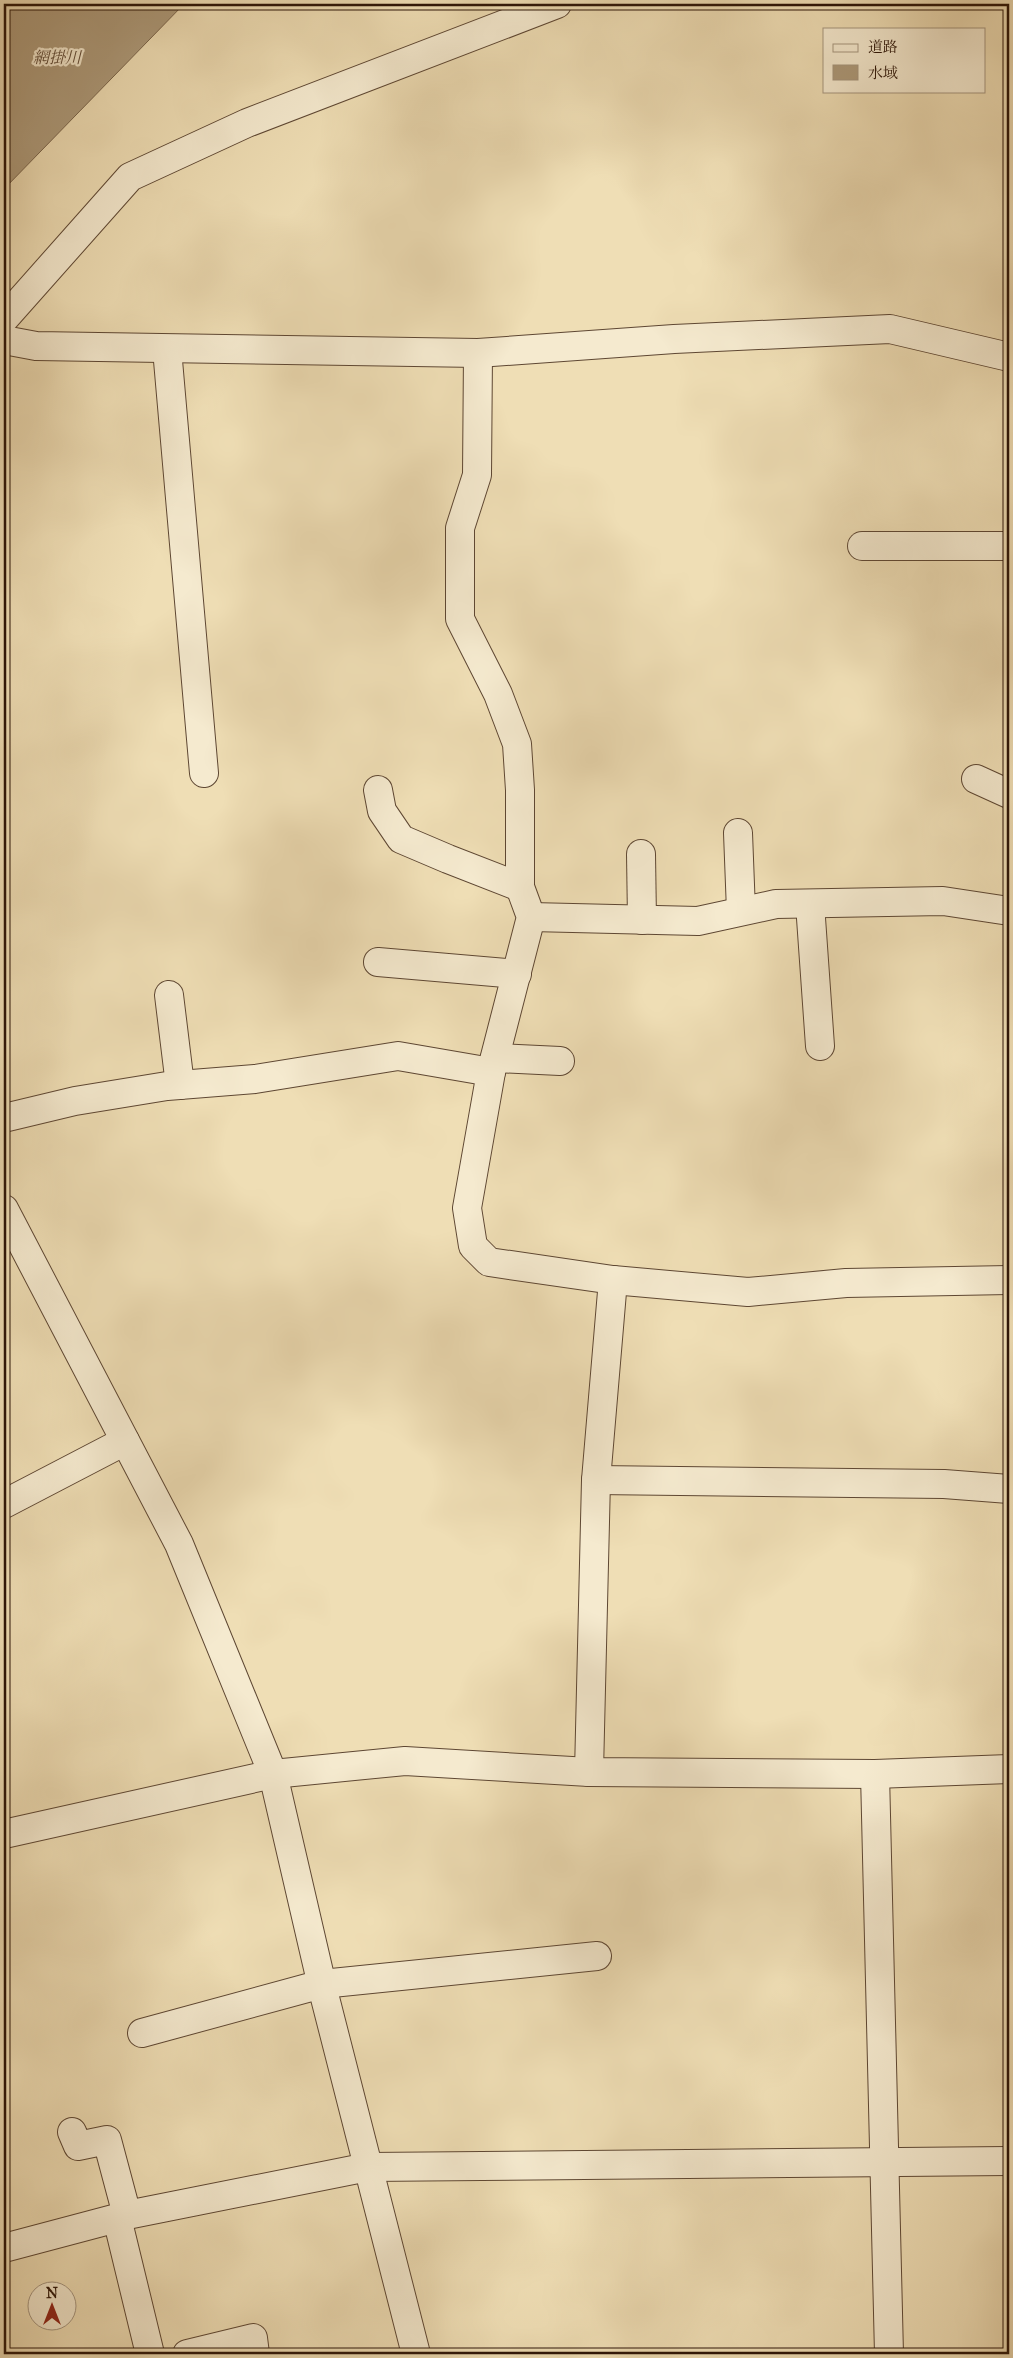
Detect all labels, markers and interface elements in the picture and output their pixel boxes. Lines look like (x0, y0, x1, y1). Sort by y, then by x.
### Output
legend (823, 28, 986, 92)
text: 道路 (868, 38, 898, 56)
water label: 網掛川 (33, 48, 83, 67)
text: 水域 (868, 64, 898, 82)
north arrow (28, 2280, 78, 2330)
text: N (46, 2285, 58, 2302)

